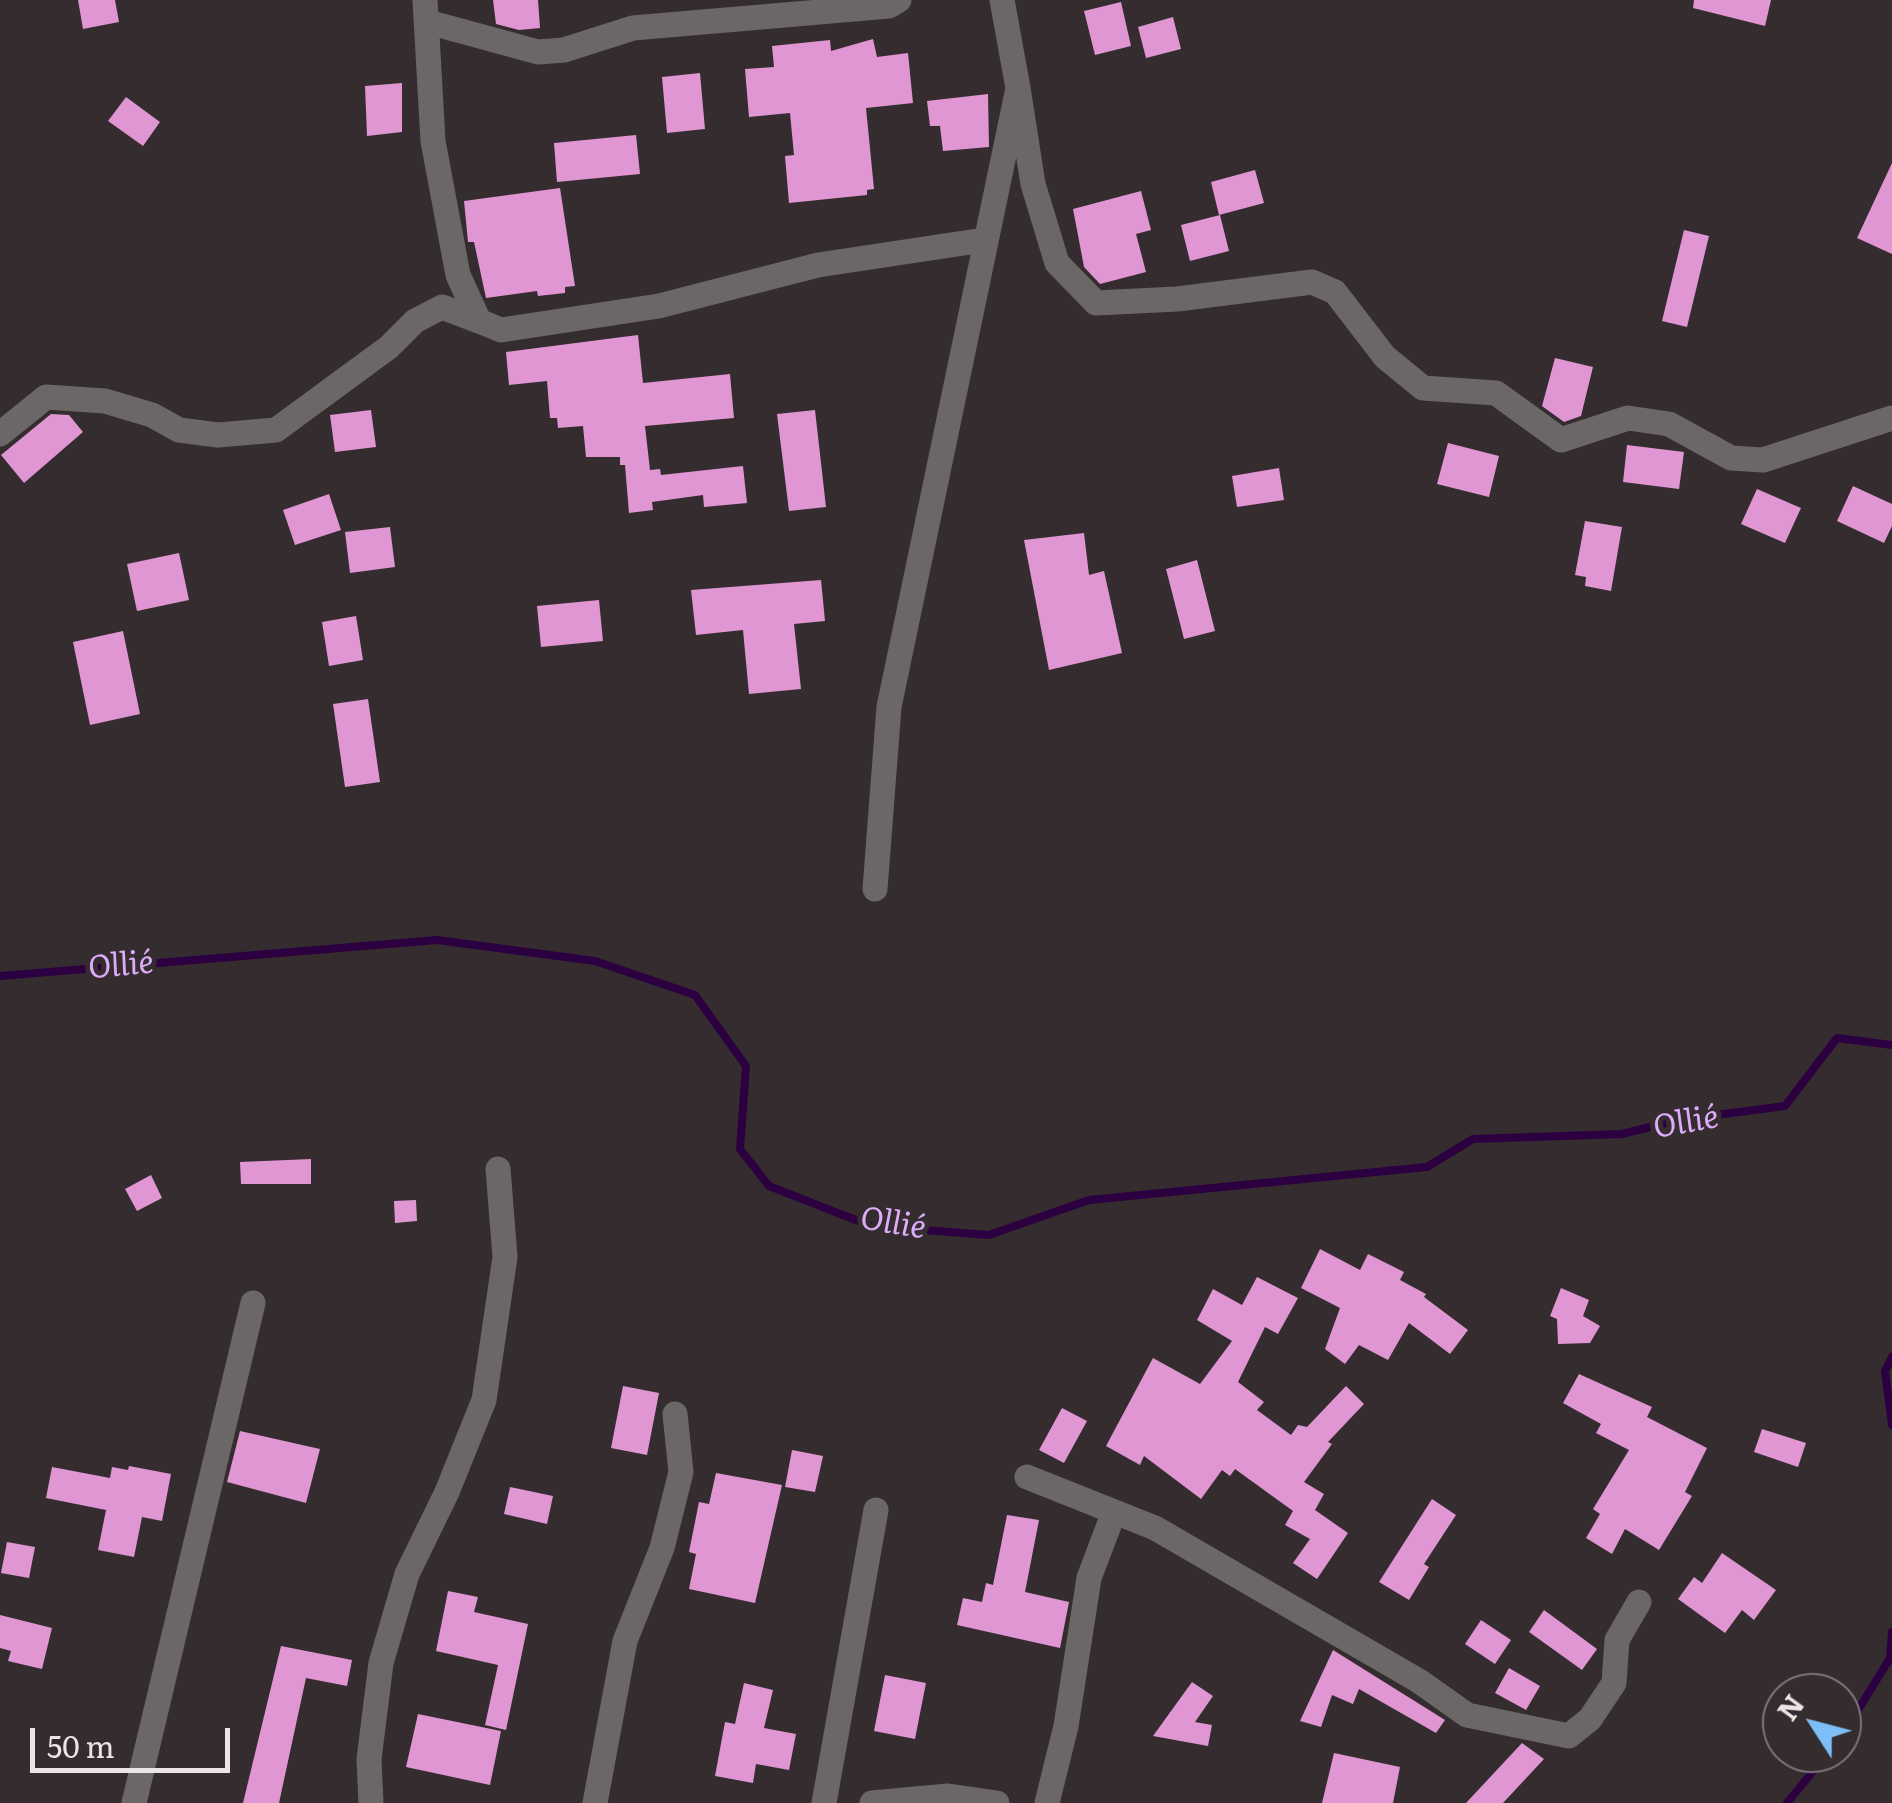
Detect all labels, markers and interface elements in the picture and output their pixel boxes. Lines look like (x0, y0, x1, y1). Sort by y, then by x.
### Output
water label: Ollié (87, 944, 155, 988)
water label: Ollié (1650, 1098, 1722, 1148)
water label: Ollié (858, 1200, 928, 1248)
north arrow (1762, 1673, 1862, 1773)
text: N (1765, 1685, 1813, 1728)
scale bar (35, 1708, 235, 1770)
text: 50 m (47, 1723, 115, 1767)

